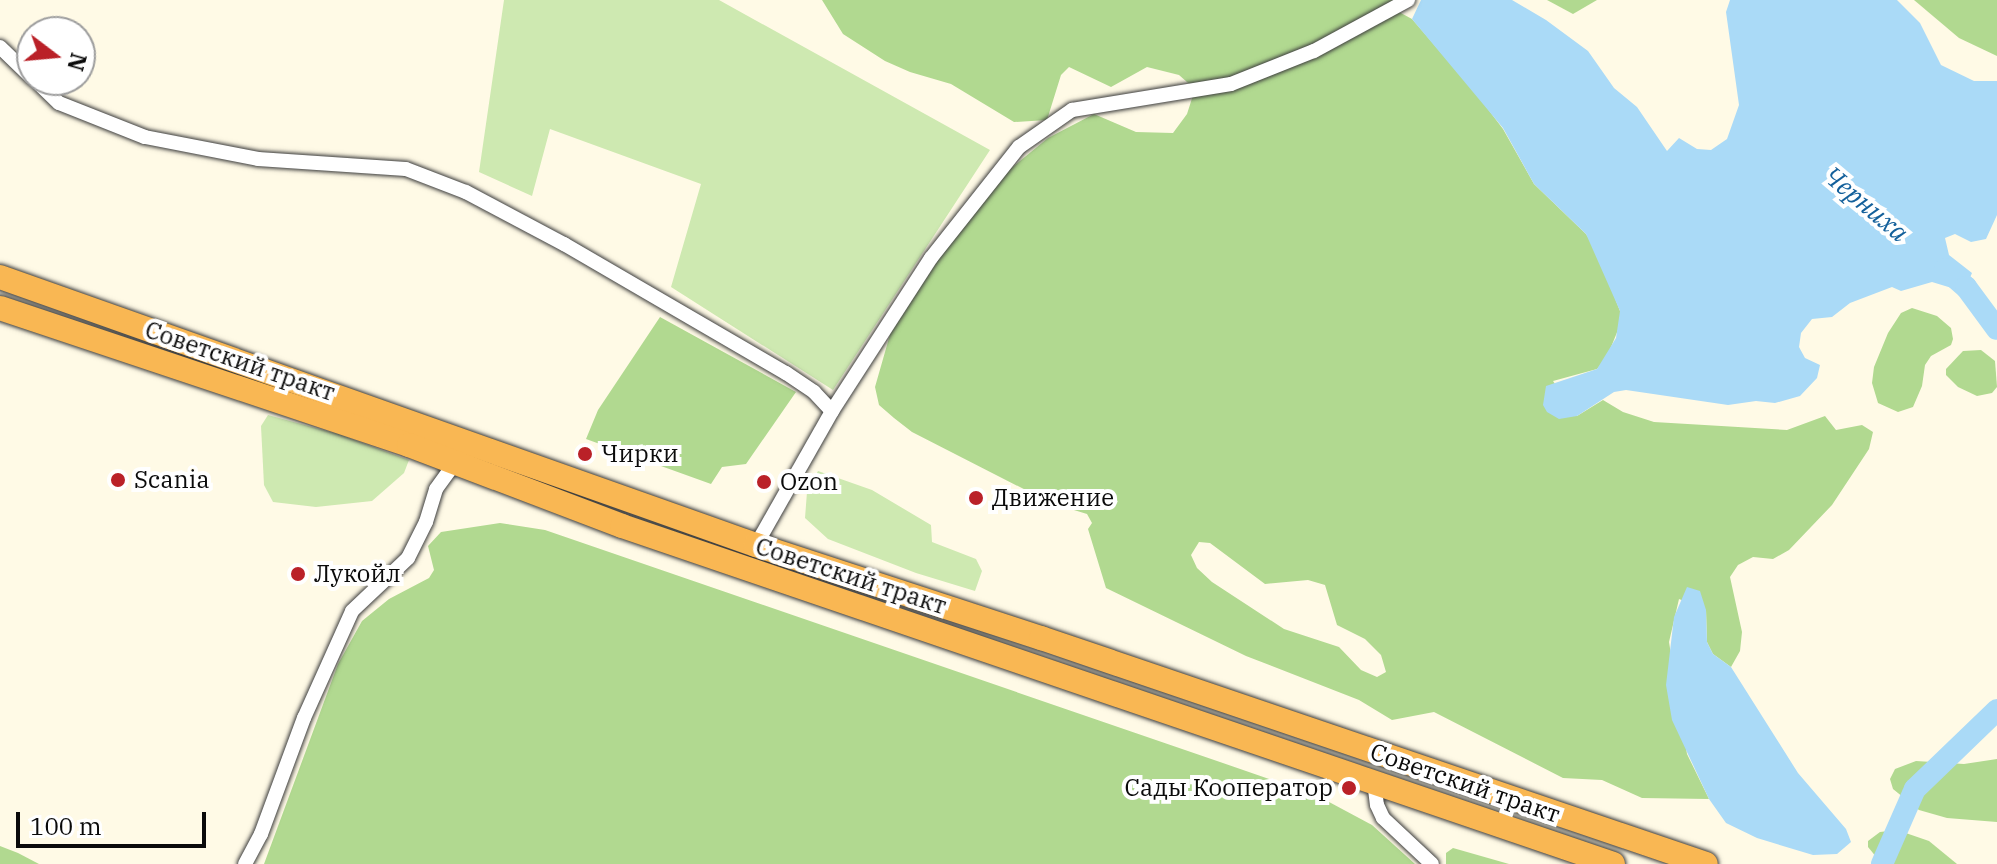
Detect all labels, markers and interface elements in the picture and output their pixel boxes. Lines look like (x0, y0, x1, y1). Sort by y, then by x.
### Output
north arrow (16, 16, 96, 96)
text: N (61, 50, 94, 75)
water label: Черниха (1817, 160, 1915, 248)
street label: Советский тракт (141, 315, 339, 407)
place label: Чирки (601, 440, 679, 468)
marker: Чирки (576, 445, 594, 463)
place label: Scania (134, 466, 210, 494)
place label: Ozon (780, 468, 838, 496)
marker: Scania (109, 471, 127, 489)
marker: Ozon (755, 473, 773, 491)
place label: Движение (992, 484, 1114, 512)
marker: Движение (967, 489, 985, 507)
street label: Советский тракт (752, 532, 950, 620)
place label: Лукойл (314, 560, 401, 588)
marker: Лукойл (289, 565, 307, 583)
street label: Советский тракт (1366, 737, 1564, 829)
place label: Сады Кооператор (1125, 774, 1333, 802)
marker: Сады Кооператор (1340, 779, 1358, 797)
scale bar (20, 796, 210, 846)
text: 100 m (30, 810, 102, 842)

